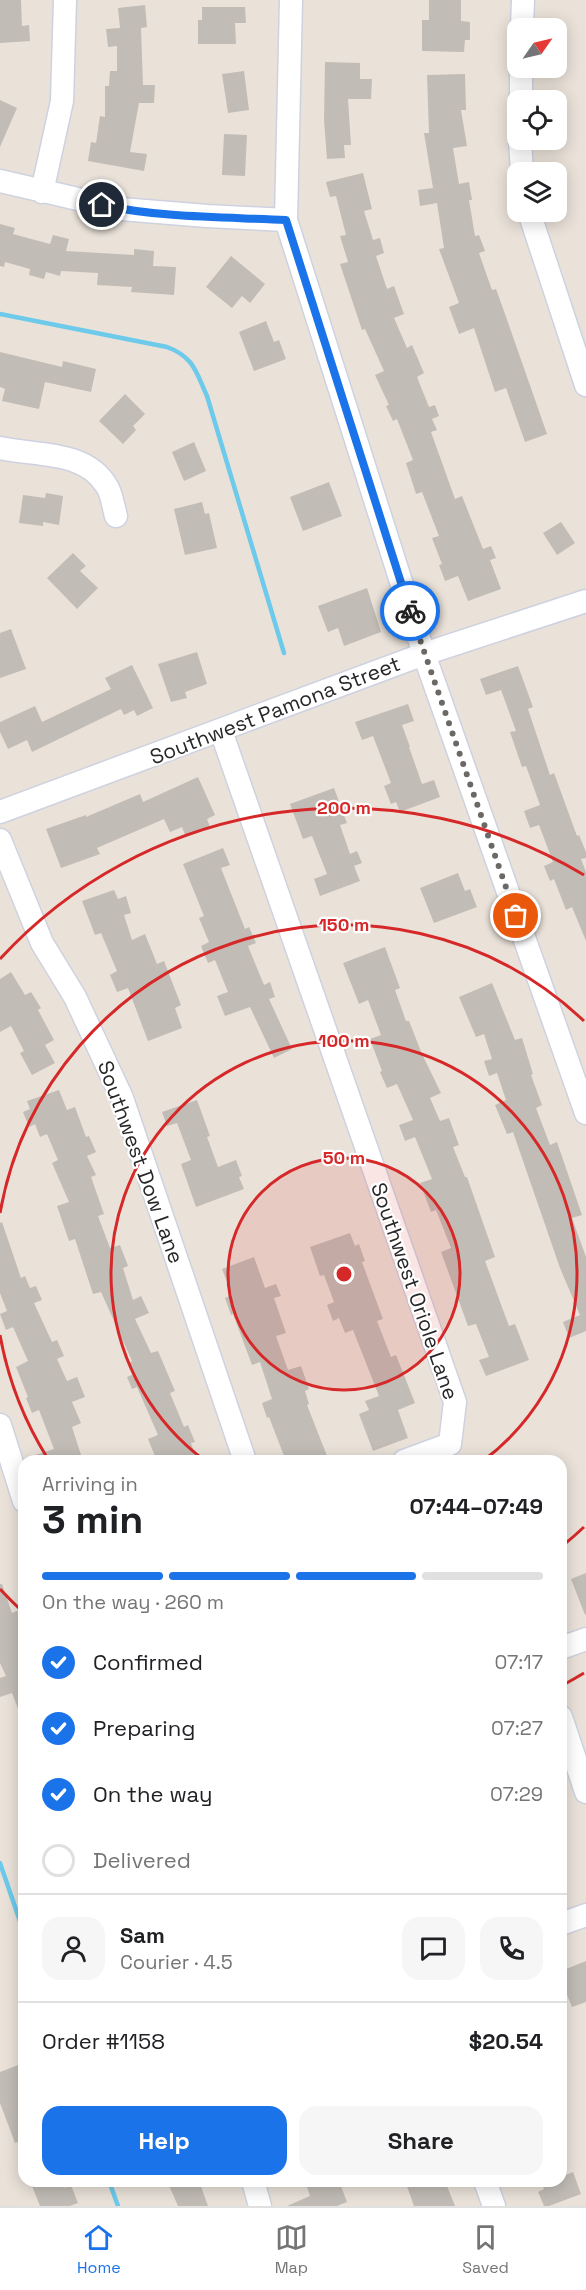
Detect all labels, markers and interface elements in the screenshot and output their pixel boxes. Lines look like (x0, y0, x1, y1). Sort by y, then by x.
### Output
north arrow (507, 18, 567, 78)
map controls (507, 18, 567, 222)
button: locate (507, 90, 567, 150)
button: layers (507, 162, 567, 222)
pin (76, 179, 127, 230)
icon: home (85, 188, 118, 221)
courier (380, 581, 440, 641)
icon: bike (394, 595, 427, 628)
street label: Southwest Pamona Street (146, 650, 404, 770)
text: 200 m (317, 796, 371, 819)
pin (490, 890, 541, 941)
icon: bag (499, 899, 532, 932)
text: 150 m (319, 913, 369, 936)
text: 100 m (318, 1029, 370, 1052)
street label: Southwest Dow Lane (92, 1057, 190, 1267)
text: 50 m (323, 1146, 365, 1169)
street label: Southwest Oriole Lane (365, 1179, 465, 1403)
centre of rings (334, 1264, 354, 1284)
text: Arriving in (42, 1471, 138, 1497)
text: 07:44–07:49 (409, 1492, 543, 1520)
text: 3 min (42, 1495, 143, 1544)
text: On the way · 260 m (42, 1589, 224, 1615)
icon: check (42, 1646, 75, 1679)
text: Confirmed (93, 1648, 203, 1676)
text: 07:17 (495, 1649, 543, 1675)
icon: check (42, 1712, 75, 1745)
text: Preparing (93, 1714, 195, 1742)
text: 07:27 (491, 1715, 543, 1741)
icon: check (42, 1778, 75, 1811)
text: On the way (93, 1780, 212, 1808)
text: 07:29 (490, 1781, 543, 1807)
text: Delivered (93, 1846, 191, 1874)
button: person (42, 1917, 105, 1980)
button: chat (402, 1917, 465, 1980)
button: phone (480, 1917, 543, 1980)
text: Sam (120, 1921, 165, 1949)
text: Courier · 4.5 (120, 1949, 233, 1975)
text: Order #1158 (42, 2027, 165, 2055)
text: $20.54 (469, 2027, 543, 2055)
button: Help (42, 2106, 287, 2175)
button: Share (299, 2106, 543, 2175)
tab: Home (77, 2221, 121, 2278)
tab: Map (275, 2221, 308, 2278)
tab: Saved (462, 2221, 509, 2278)

